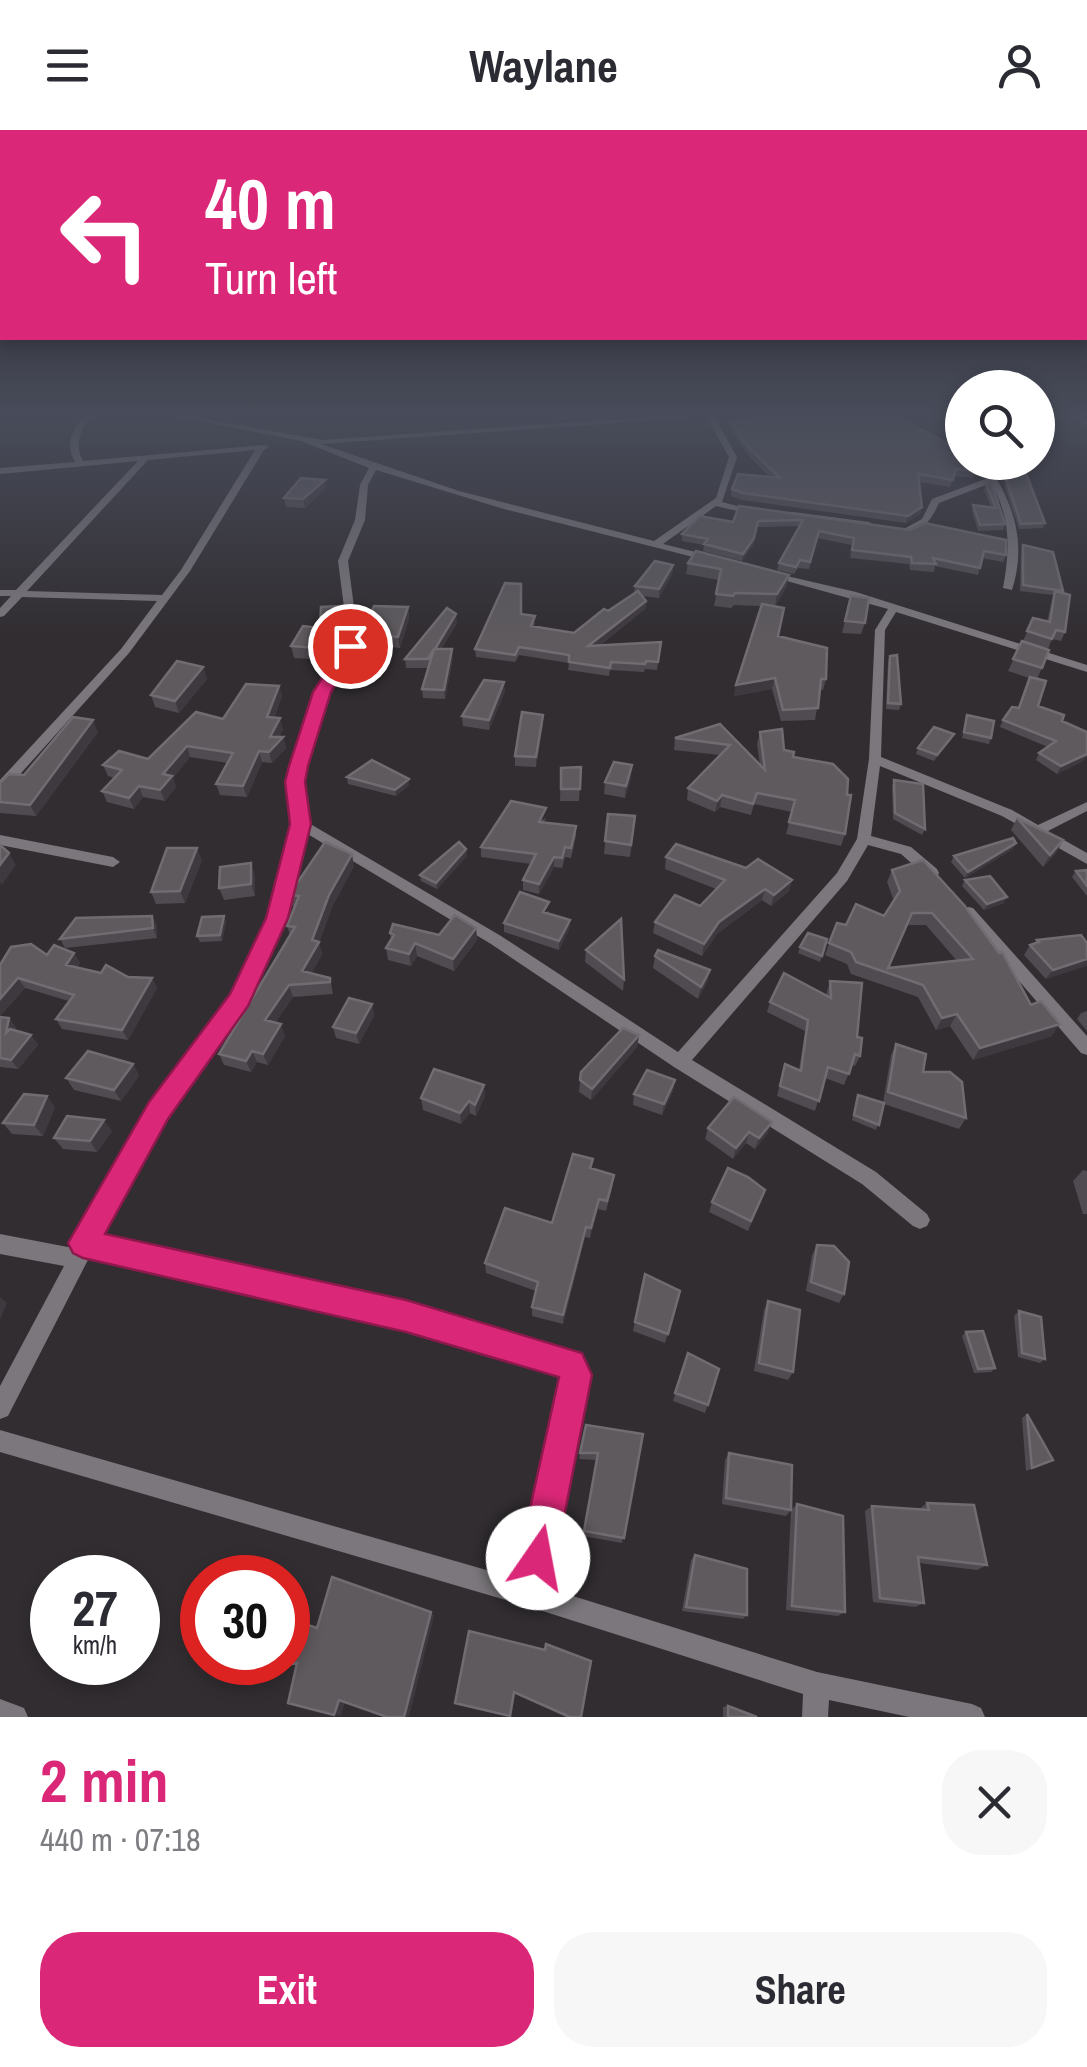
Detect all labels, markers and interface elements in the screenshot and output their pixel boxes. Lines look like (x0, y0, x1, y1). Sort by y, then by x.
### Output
text: Waylane (469, 35, 618, 96)
icon: menu (40, 38, 95, 93)
icon: person (992, 38, 1047, 93)
text: 40 m (205, 157, 336, 251)
icon: left (40, 170, 170, 300)
text: Turn left (205, 247, 337, 308)
map controls (945, 370, 1055, 480)
button: search (945, 370, 1055, 480)
pin (308, 604, 393, 689)
icon: arrive (323, 619, 378, 674)
position arrow (486, 1506, 590, 1610)
speed limit sign: 30 (180, 1555, 310, 1685)
text: 27 (72, 1574, 118, 1642)
text: km/h (73, 1628, 117, 1662)
text: 2 min (40, 1740, 169, 1821)
button: close (942, 1750, 1047, 1855)
text: 440 m · 07:18 (40, 1818, 200, 1861)
button: Exit (40, 1932, 534, 2047)
button: Share (554, 1932, 1047, 2047)

